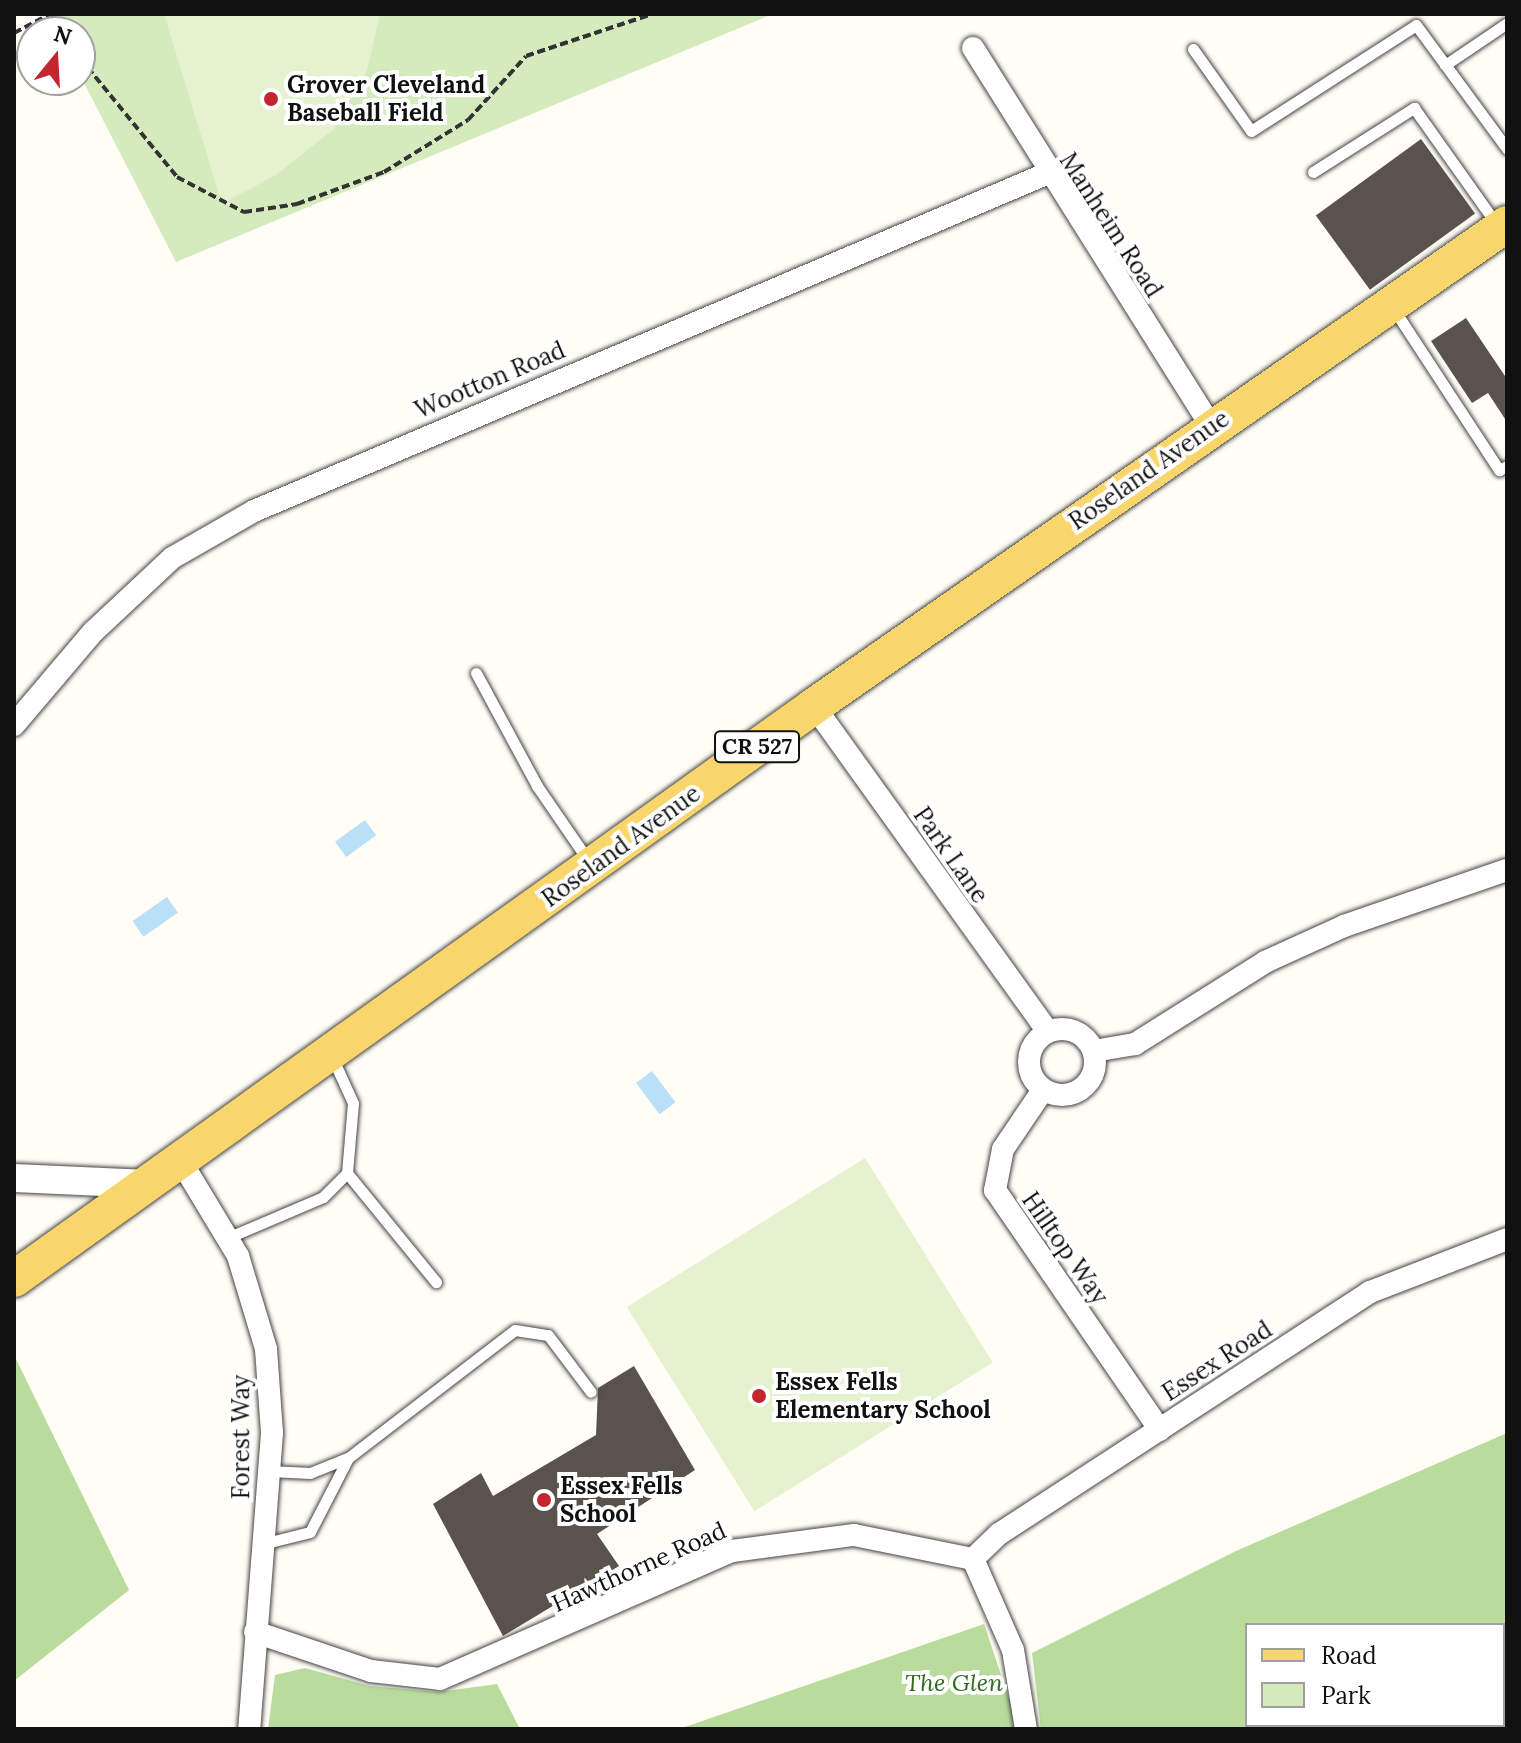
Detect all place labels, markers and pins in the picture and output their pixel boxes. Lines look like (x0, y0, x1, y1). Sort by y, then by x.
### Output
place label: Grover Cleveland Baseball Field (287, 71, 485, 127)
marker: Grover Cleveland Baseball Field (262, 90, 280, 108)
place label: Essex Fells Elementary School (775, 1368, 991, 1424)
marker: Essex Fells Elementary School (750, 1387, 768, 1405)
place label: Essex Fells School (560, 1472, 683, 1528)
marker: Essex Fells School (535, 1491, 553, 1509)

